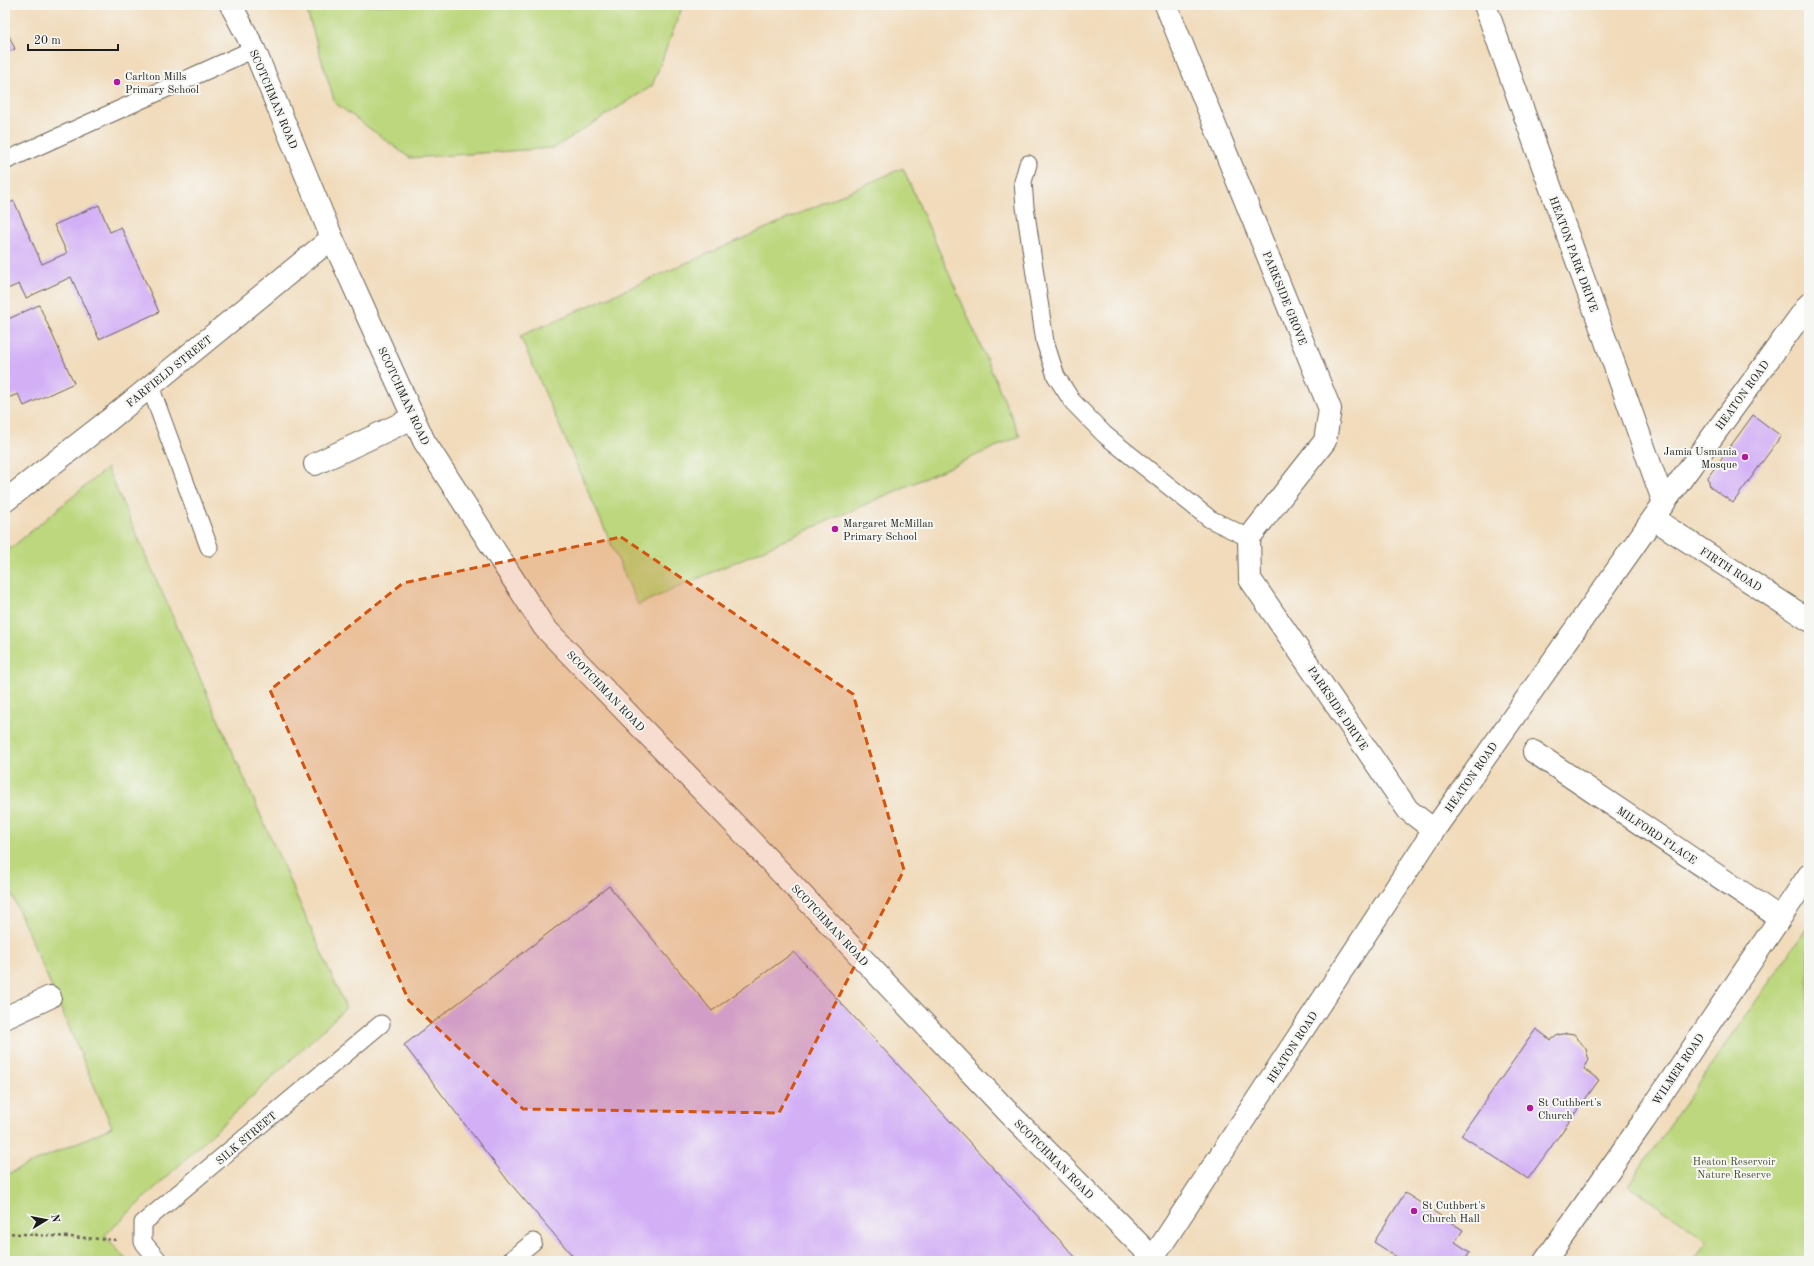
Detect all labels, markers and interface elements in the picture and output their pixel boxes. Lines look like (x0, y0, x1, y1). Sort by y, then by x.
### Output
scale bar (28, 26, 118, 52)
text: 20 m (34, 35, 61, 47)
street label: SCOTCHMAN ROAD (247, 48, 299, 151)
place label: Carlton Mills Primary School (125, 72, 199, 96)
marker: Carlton Mills Primary School (112, 77, 122, 87)
street label: HEATON PARK DRIVE (1547, 195, 1599, 314)
street label: PARKSIDE GROVE (1260, 250, 1308, 347)
street label: FARFIELD STREET (125, 334, 215, 410)
street label: SCOTCHMAN ROAD (375, 346, 430, 448)
street label: HEATON ROAD (1714, 359, 1772, 433)
place label: Jamia Usmania Mosque (1664, 447, 1738, 471)
marker: Jamia Usmania Mosque (1740, 452, 1750, 462)
place label: Margaret McMillan Primary School (843, 519, 934, 543)
marker: Margaret McMillan Primary School (830, 524, 840, 534)
street label: FIRTH ROAD (1697, 546, 1763, 594)
street label: SCOTCHMAN ROAD (564, 650, 646, 735)
street label: PARKSIDE DRIVE (1305, 665, 1369, 753)
street label: HEATON ROAD (1444, 740, 1501, 815)
street label: MILFORD PLACE (1614, 806, 1698, 867)
street label: SCOTCHMAN ROAD (788, 883, 870, 969)
street label: HEATON ROAD (1266, 1010, 1321, 1085)
street label: WILMER ROAD (1651, 1032, 1707, 1107)
place label: St Cuthbert's Church (1538, 1098, 1602, 1122)
marker: St Cuthbert's Church (1525, 1103, 1535, 1113)
street label: SILK STREET (215, 1111, 280, 1168)
street label: SCOTCHMAN ROAD (1011, 1118, 1095, 1202)
park label: Heaton Reservoir Nature Reserve (1692, 1157, 1776, 1181)
north arrow (26, 1200, 66, 1240)
place label: St Cuthbert's Church Hall (1422, 1201, 1486, 1225)
marker: St Cuthbert's Church Hall (1409, 1206, 1419, 1216)
text: N (48, 1213, 61, 1224)

